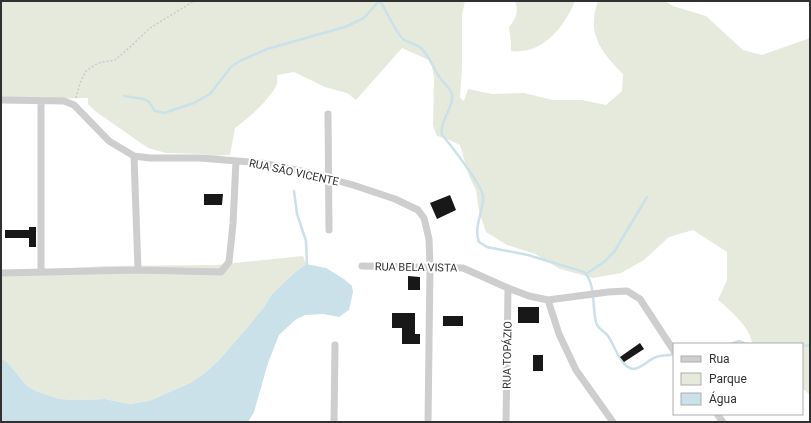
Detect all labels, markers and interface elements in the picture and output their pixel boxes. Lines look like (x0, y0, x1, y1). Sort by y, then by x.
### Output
street label: RUA SÃO VICENTE (248, 157, 340, 188)
street label: RUA BELA VISTA (375, 260, 458, 275)
street label: RUA TOPÁZIO (500, 321, 515, 389)
legend (673, 343, 803, 415)
text: Rua (709, 352, 730, 366)
text: Parque (709, 372, 747, 386)
text: Água (709, 391, 737, 406)

